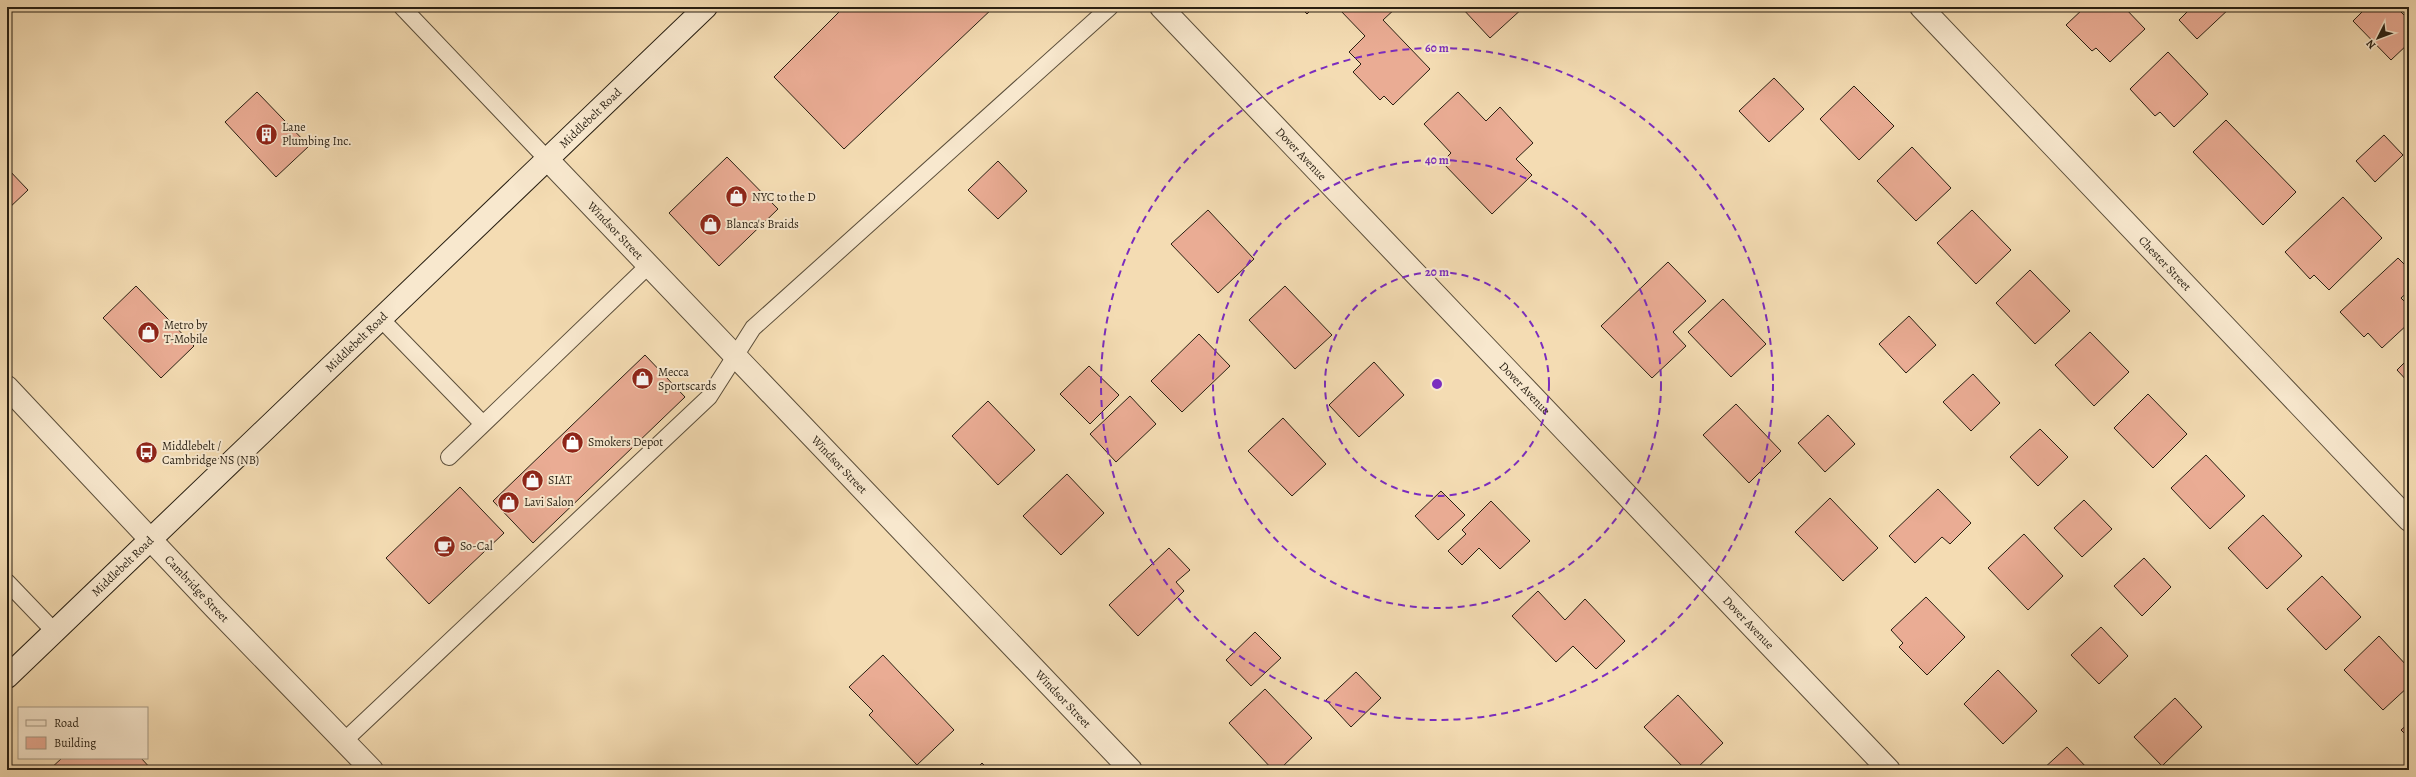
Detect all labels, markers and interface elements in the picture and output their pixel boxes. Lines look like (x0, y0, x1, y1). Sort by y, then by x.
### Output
north arrow (2358, 18, 2398, 58)
text: N (2363, 36, 2379, 52)
text: 60 m (1425, 40, 1449, 56)
street label: Middlebelt Road (556, 84, 625, 152)
place label: Lane Plumbing Inc. (282, 119, 352, 149)
building icon: Lane Plumbing Inc. (254, 121, 280, 147)
street label: Dover Avenue (1272, 124, 1330, 184)
text: 40 m (1425, 152, 1449, 168)
shop icon: NYC to the D (724, 184, 750, 210)
place label: NYC to the D (752, 189, 816, 205)
street label: Windsor Street (583, 197, 647, 263)
shop icon: Blanca's Braids (698, 211, 724, 237)
place label: Blanca's Braids (726, 216, 799, 232)
street label: Chester Street (2135, 233, 2195, 294)
text: 20 m (1425, 264, 1449, 280)
street label: Middlebelt Road (322, 308, 391, 376)
place label: Metro by T-Mobile (164, 317, 208, 347)
shop icon: Metro by T-Mobile (135, 319, 161, 345)
street label: Dover Avenue (1496, 358, 1554, 418)
place label: Mecca Sportscards (658, 364, 717, 394)
shop icon: Mecca Sportscards (629, 366, 655, 392)
centre of rings (1430, 377, 1444, 391)
shop icon: Smokers Depot (560, 429, 586, 455)
street label: Windsor Street (807, 432, 871, 497)
place label: Smokers Depot (588, 434, 663, 450)
place label: Middlebelt / Cambridge NS (NB) (162, 438, 259, 468)
bus stop icon: Middlebelt / Cambridge NS (NB) (133, 440, 159, 466)
shop icon: SIAT (520, 467, 546, 493)
place label: SIAT (548, 472, 572, 488)
shop icon: Lavi Salon (496, 489, 522, 515)
place label: Lavi Salon (524, 494, 574, 510)
street label: Middlebelt Road (88, 532, 157, 600)
cafe icon: So-Cal (432, 533, 458, 559)
place label: So-Cal (460, 538, 493, 554)
street label: Cambridge Street (161, 552, 233, 626)
street label: Dover Avenue (1719, 593, 1778, 653)
street label: Windsor Street (1031, 666, 1095, 731)
legend (18, 707, 148, 759)
text: Road (54, 715, 80, 731)
text: Building (54, 735, 96, 751)

